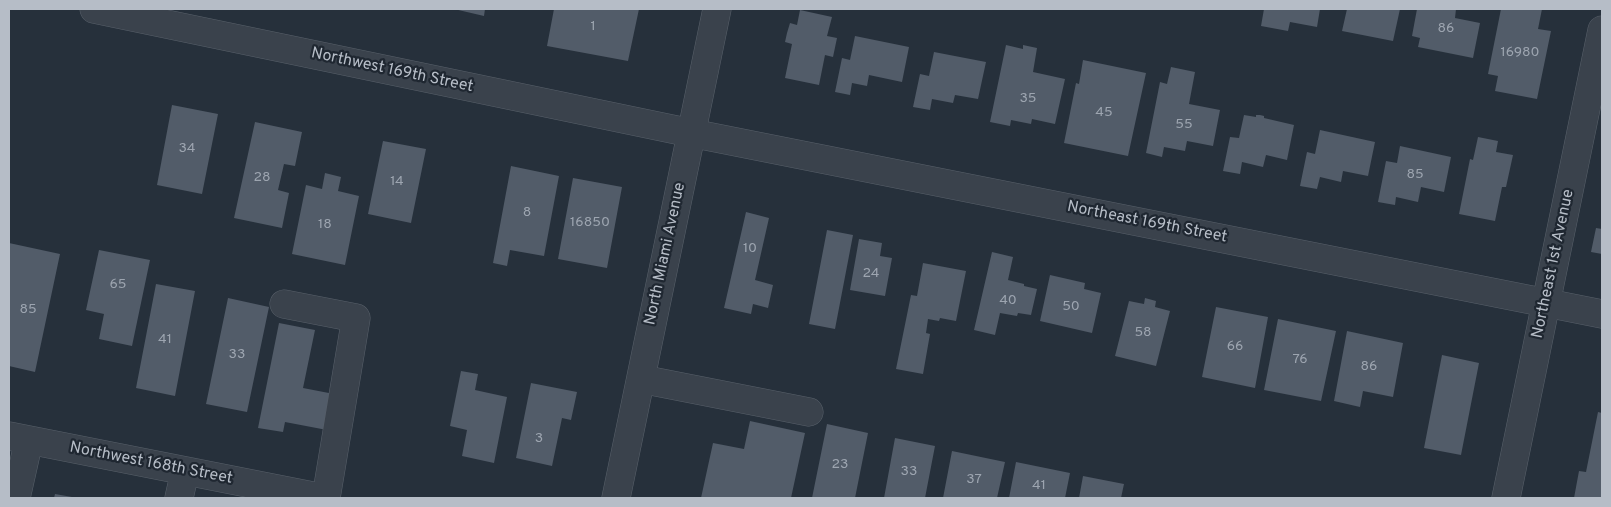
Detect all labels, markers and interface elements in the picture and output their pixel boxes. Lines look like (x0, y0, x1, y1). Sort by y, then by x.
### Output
house number: 1 (590, 19, 596, 35)
house number: 86 (1438, 21, 1454, 37)
street label: Northwest 169th Street (309, 44, 475, 98)
house number: 16980 (1501, 45, 1539, 61)
house number: 35 (1019, 91, 1037, 107)
house number: 45 (1095, 105, 1113, 121)
house number: 55 (1175, 117, 1193, 133)
house number: 34 (178, 141, 196, 157)
house number: 85 (1406, 167, 1424, 183)
house number: 28 (253, 170, 271, 186)
house number: 14 (390, 174, 404, 190)
street label: North Miami Avenue (641, 181, 691, 327)
street label: Northeast 1st Avenue (1529, 188, 1579, 340)
street label: Northeast 169th Street (1065, 198, 1229, 248)
house number: 8 (523, 205, 531, 221)
house number: 16850 (570, 215, 610, 231)
house number: 18 (318, 217, 332, 233)
house number: 10 (743, 241, 757, 257)
house number: 24 (862, 266, 880, 282)
house number: 65 (109, 277, 127, 293)
house number: 40 (999, 293, 1017, 309)
house number: 50 (1062, 299, 1080, 315)
house number: 85 (19, 302, 37, 318)
house number: 58 (1134, 325, 1152, 341)
house number: 41 (158, 332, 172, 348)
house number: 66 (1227, 339, 1243, 355)
house number: 33 (229, 347, 245, 363)
house number: 76 (1293, 352, 1307, 368)
house number: 86 (1361, 359, 1377, 375)
house number: 3 (535, 431, 543, 447)
street label: Northwest 168th Street (68, 439, 234, 489)
house number: 23 (832, 457, 848, 473)
house number: 33 (901, 464, 917, 480)
house number: 37 (966, 472, 982, 488)
house number: 41 (1032, 478, 1046, 494)

